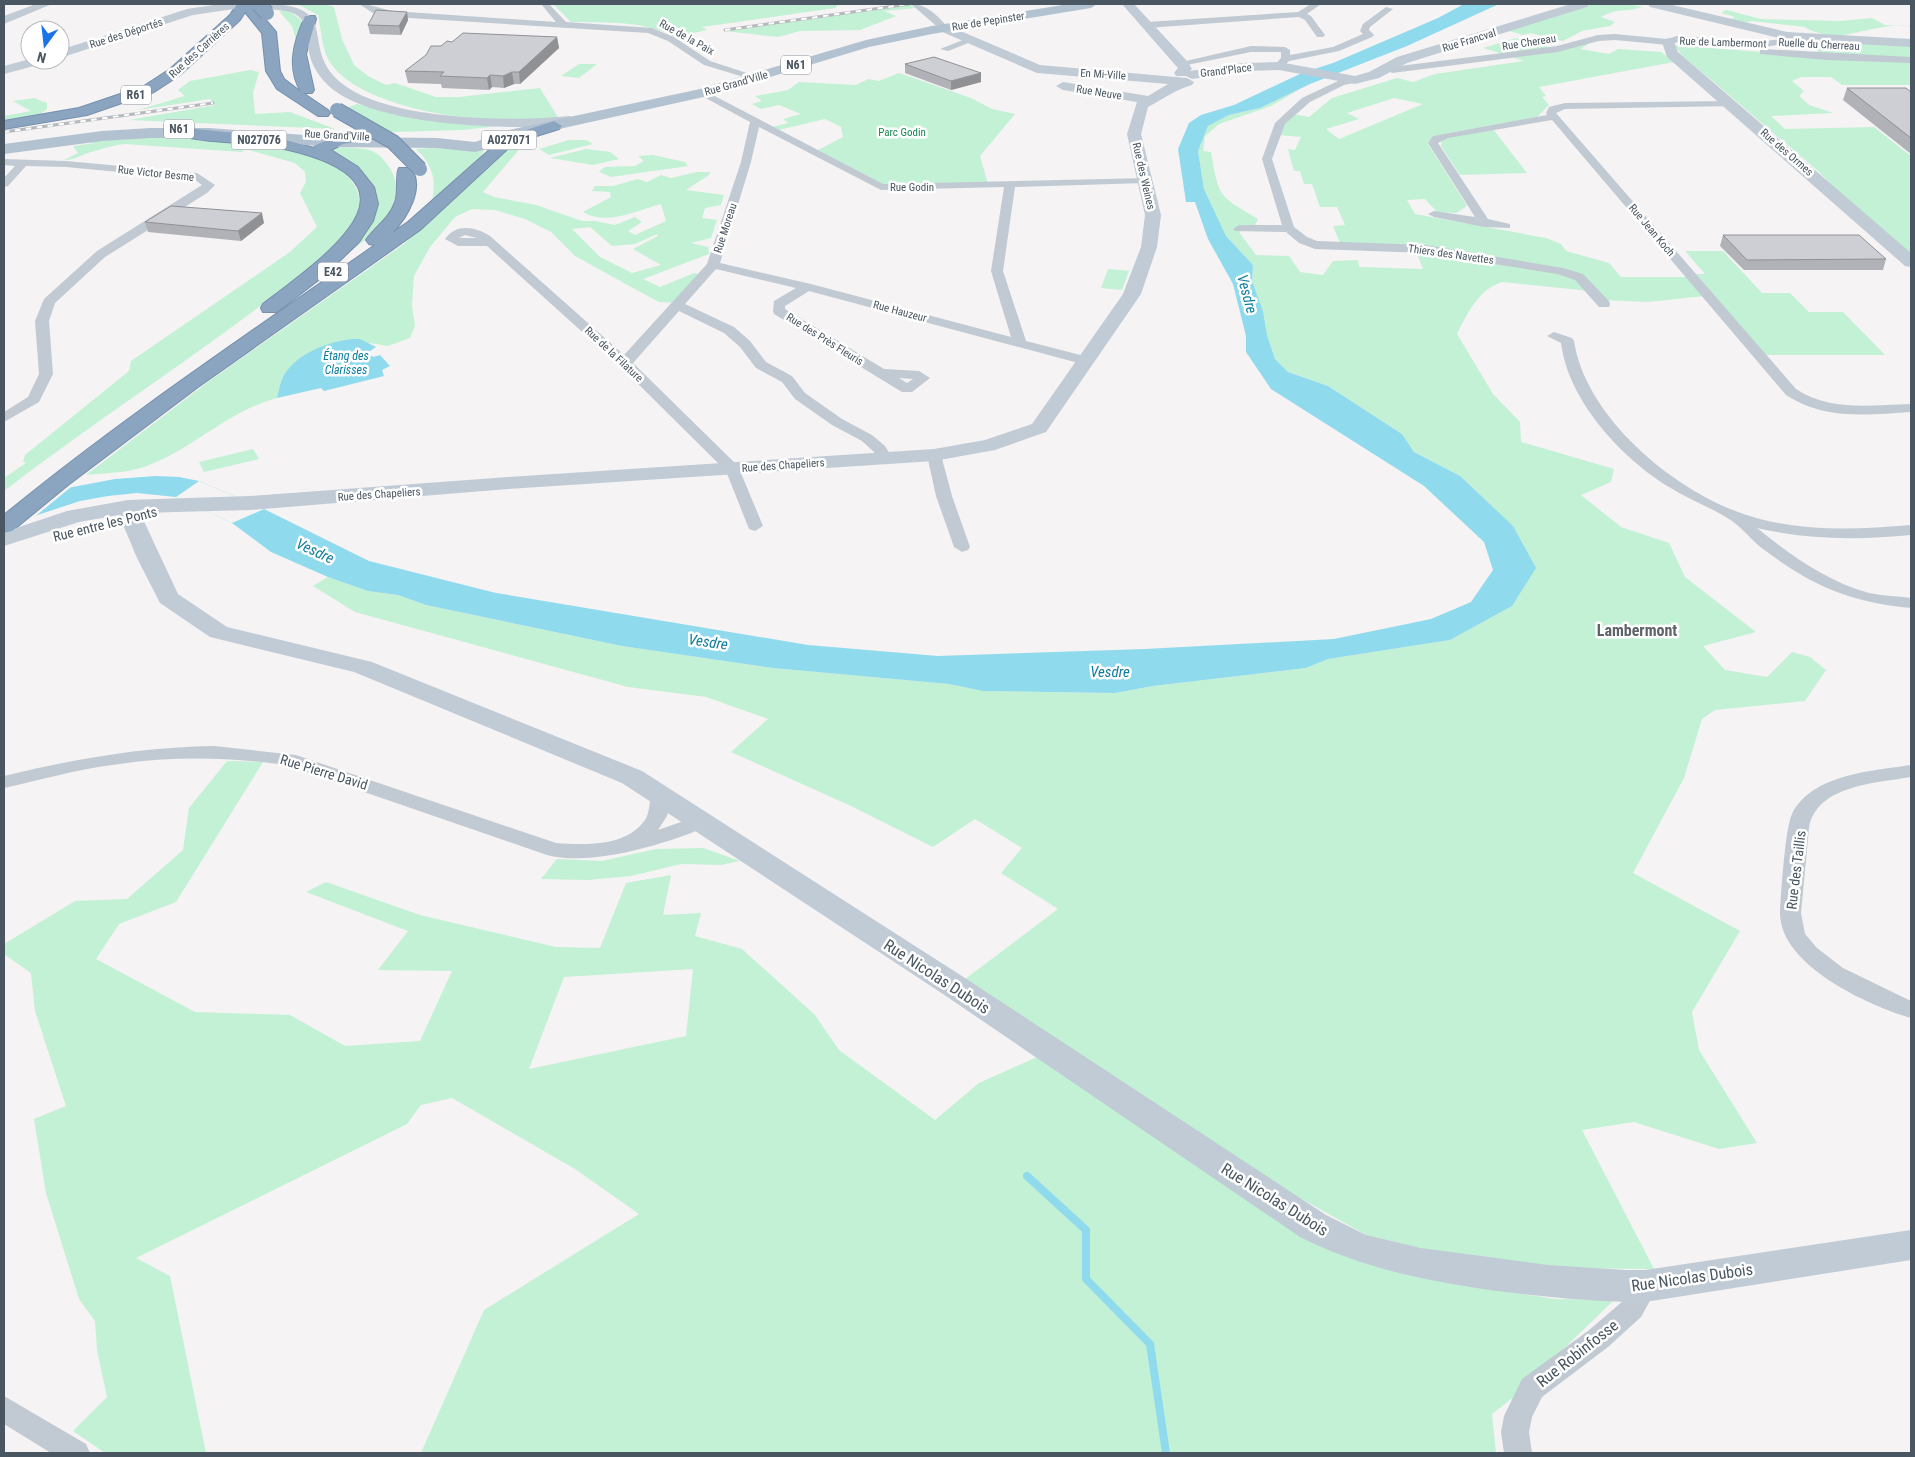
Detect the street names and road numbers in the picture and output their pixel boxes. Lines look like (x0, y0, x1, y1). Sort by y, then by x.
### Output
street label: Rue de Pepinster (951, 9, 1026, 34)
street label: Rue des Déportés (88, 15, 165, 51)
street label: Rue de la Paix (657, 17, 717, 58)
street label: Rue des Carrières (167, 20, 232, 81)
street label: Rue Francval (1441, 26, 1497, 55)
street label: Rue Chereau (1501, 32, 1557, 53)
street label: Rue de Lambermont (1679, 34, 1767, 51)
street label: Ruelle du Cherreau (1778, 36, 1860, 53)
road number: N61 (781, 56, 811, 74)
street label: Grand'Place (1200, 61, 1253, 80)
street label: En Mi-Ville (1080, 66, 1126, 83)
street label: Rue Grand'Ville (703, 68, 769, 99)
street label: Rue Neuve (1075, 82, 1123, 103)
road number: R61 (121, 86, 151, 104)
road number: N61 (164, 120, 194, 138)
street label: Rue des Ormes (1758, 126, 1816, 179)
street label: Rue Grand'Ville (304, 127, 370, 144)
road number: N027076 (232, 130, 286, 150)
road number: A027071 (482, 130, 536, 150)
street label: Rue des Weines (1129, 141, 1158, 211)
street label: Rue Victor Besme (117, 163, 195, 184)
street label: Rue Godin (890, 181, 934, 194)
street label: Rue Moreau (711, 202, 740, 255)
street label: Rue Jean Koch (1626, 202, 1677, 259)
street label: Thiers des Navettes (1407, 242, 1495, 267)
road number: E42 (318, 262, 348, 282)
street label: Rue Hauzeur (872, 298, 929, 325)
street label: Rue des Près Fleuris (784, 311, 866, 368)
street label: Rue de la Filature (582, 324, 645, 385)
street label: Rue des Chapeliers (741, 456, 825, 475)
street label: Rue des Chapeliers (337, 485, 421, 504)
street label: Rue entre les Ponts (51, 503, 159, 545)
street label: Rue Pierre David (278, 751, 370, 793)
street label: Rue des Taillis (1783, 830, 1809, 910)
street label: Rue Nicolas Dubois (880, 935, 993, 1018)
street label: Rue Nicolas Dubois (1218, 1159, 1332, 1240)
street label: Rue Nicolas Dubois (1630, 1260, 1754, 1295)
street label: Rue Robinfosse (1533, 1316, 1622, 1391)

